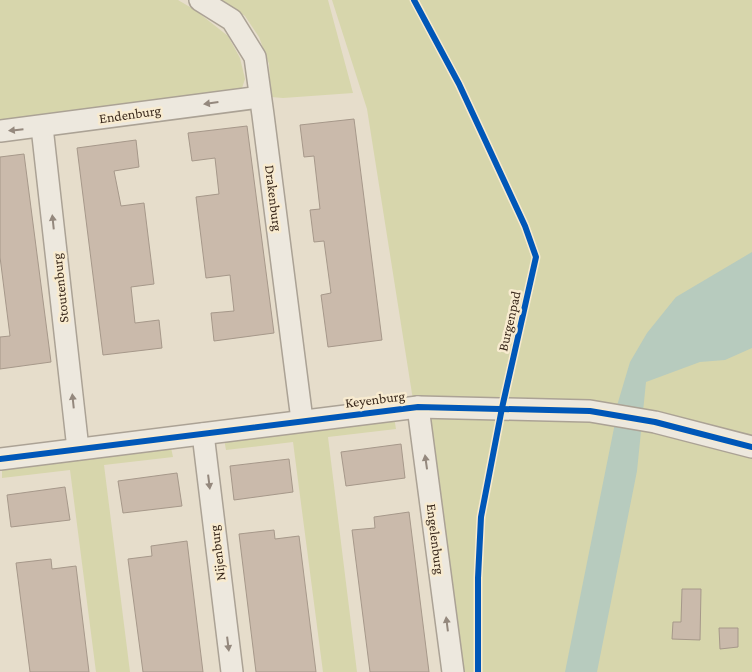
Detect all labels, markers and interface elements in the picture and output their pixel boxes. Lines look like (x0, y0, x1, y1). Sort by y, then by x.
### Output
one-way arrow (203, 99, 219, 107)
street label: Endenburg (98, 102, 162, 126)
one-way arrow (7, 126, 23, 134)
street label: Drakenburg (262, 164, 286, 232)
one-way arrow (49, 214, 57, 230)
street label: Stoutenburg (48, 252, 72, 324)
street label: Burgenpad (494, 289, 524, 353)
street label: Keyenburg (344, 387, 406, 411)
one-way arrow (69, 393, 77, 409)
one-way arrow (422, 454, 430, 470)
one-way arrow (205, 475, 213, 491)
street label: Engelenburg (424, 503, 448, 576)
street label: Nijenburg (206, 524, 229, 582)
one-way arrow (443, 615, 451, 631)
one-way arrow (225, 636, 233, 652)

